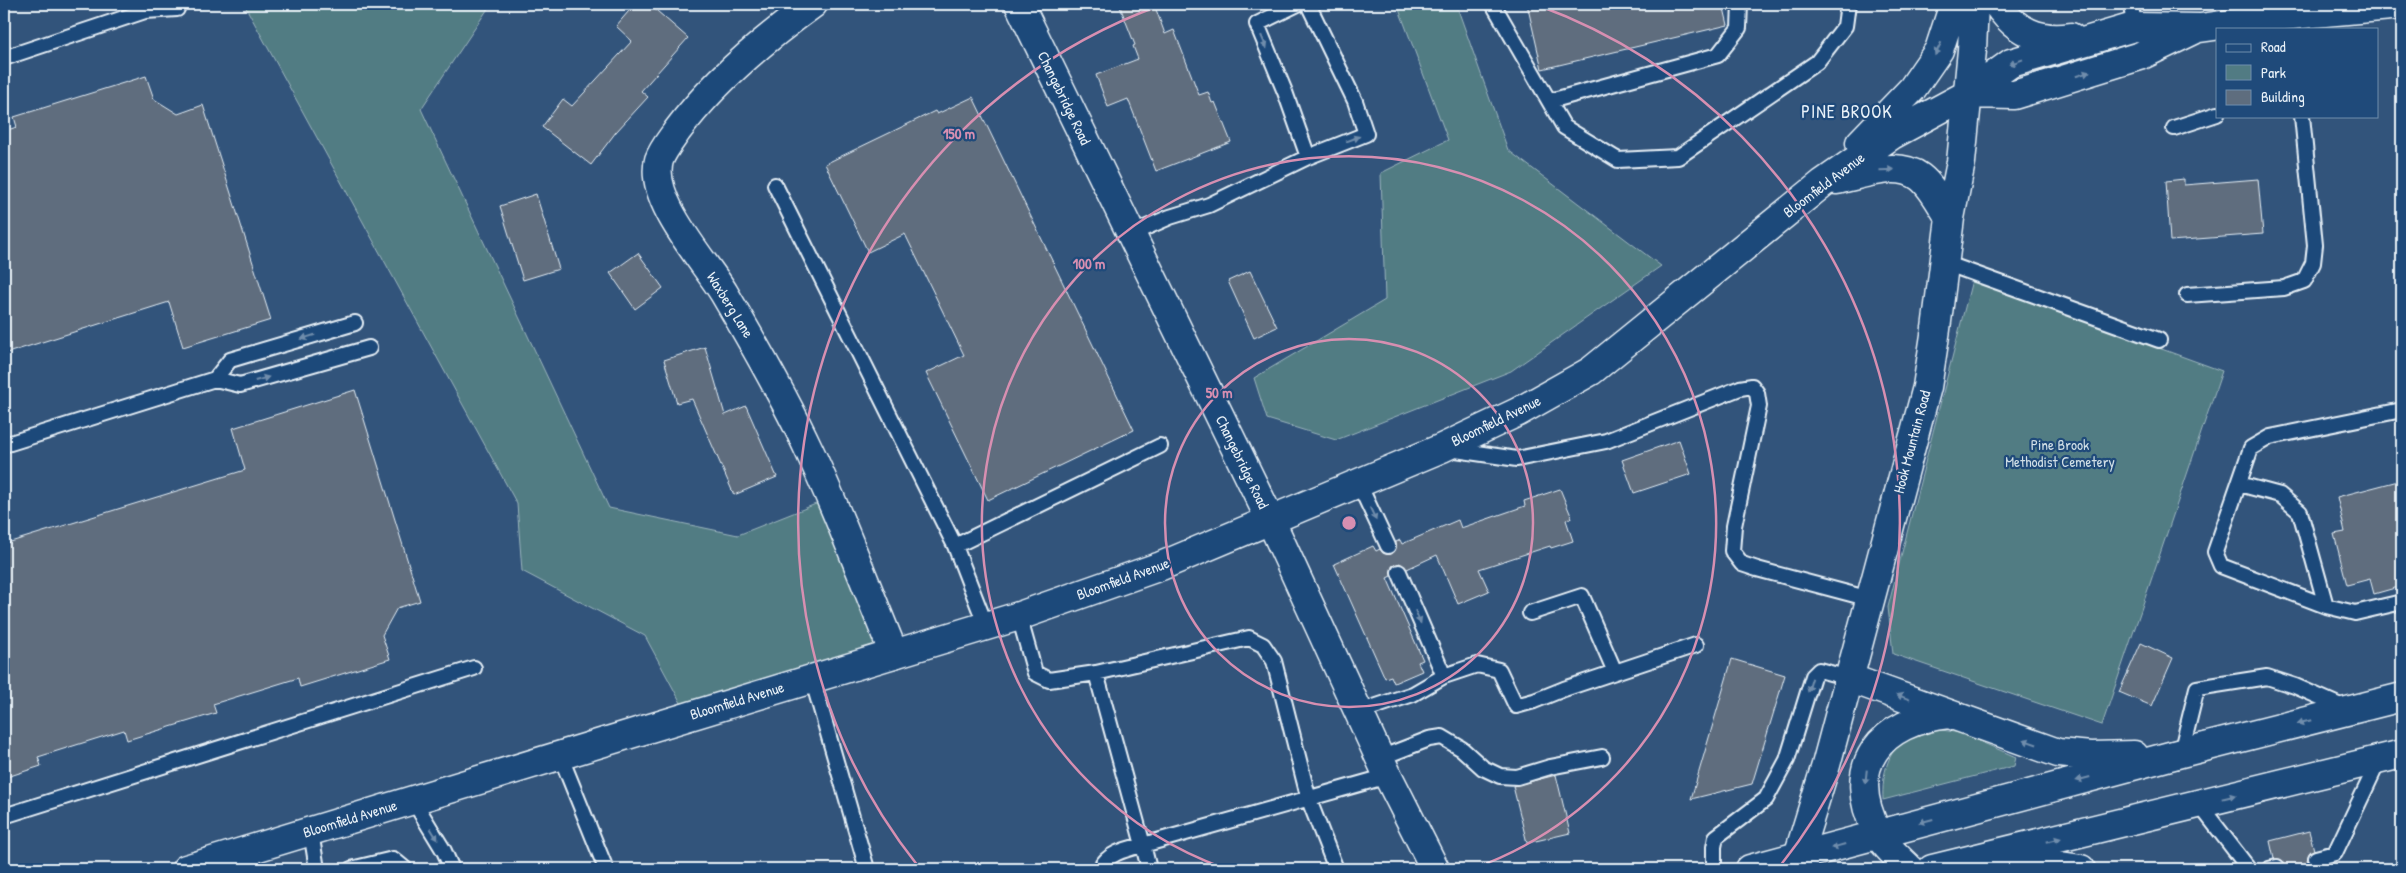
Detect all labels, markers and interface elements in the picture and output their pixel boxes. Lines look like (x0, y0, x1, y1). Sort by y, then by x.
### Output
legend (2216, 28, 2378, 118)
one-way arrow (1261, 35, 1269, 49)
text: Road (2261, 36, 2286, 57)
one-way arrow (1933, 42, 1942, 57)
street label: Changebridge Road (1033, 47, 1096, 148)
one-way arrow (2008, 58, 2023, 66)
text: Park (2261, 62, 2286, 83)
one-way arrow (2076, 69, 2091, 77)
text: Building (2261, 86, 2305, 107)
district label: PINE BROOK (1801, 99, 1893, 124)
text: 150 m (943, 123, 975, 144)
one-way arrow (1346, 135, 1360, 143)
street label: Bloomfield Avenue (1779, 147, 1869, 222)
one-way arrow (1880, 166, 1896, 174)
text: 100 m (1073, 253, 1105, 274)
street label: Waxberg Lane (702, 268, 759, 342)
one-way arrow (300, 333, 315, 341)
one-way arrow (255, 375, 270, 383)
text: 50 m (1206, 382, 1232, 403)
street label: Hook Mountain Road (1888, 388, 1935, 496)
street label: Bloomfield Avenue (1448, 390, 1544, 451)
street label: Changebridge Road (1211, 411, 1274, 512)
park label: Pine Brook Methodist Cemetery (2005, 434, 2115, 472)
one-way arrow (1369, 507, 1377, 521)
centre of rings (1340, 514, 1358, 532)
street label: Bloomfield Avenue (1074, 552, 1172, 605)
one-way arrow (1414, 610, 1422, 625)
street label: Bloomfield Avenue (687, 676, 786, 725)
one-way arrow (1806, 677, 1813, 692)
one-way arrow (1895, 693, 1910, 700)
one-way arrow (2296, 718, 2311, 726)
one-way arrow (2022, 737, 2037, 745)
one-way arrow (1862, 769, 1870, 785)
one-way arrow (2076, 776, 2091, 784)
one-way arrow (2222, 793, 2237, 801)
street label: Bloomfield Avenue (300, 794, 399, 843)
one-way arrow (1919, 818, 1934, 826)
one-way arrow (429, 827, 438, 840)
one-way arrow (2047, 836, 2062, 844)
one-way arrow (1830, 843, 1845, 851)

